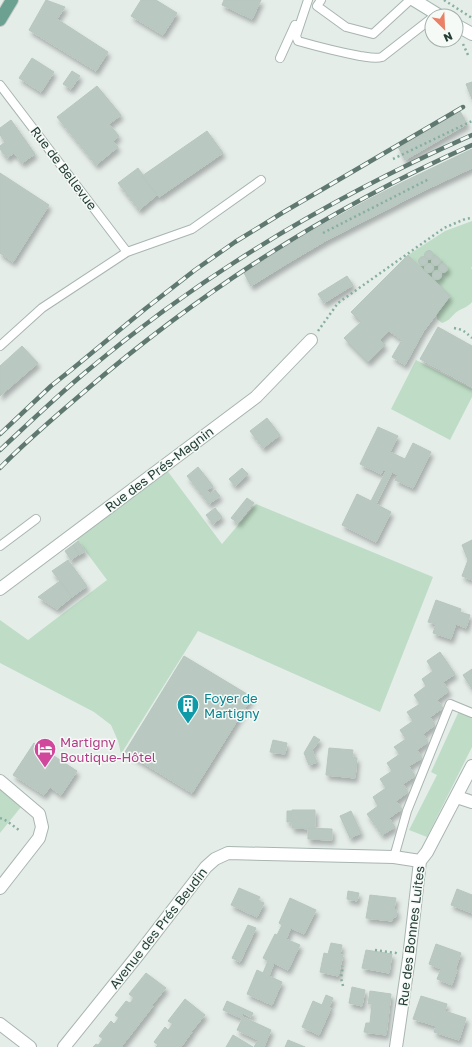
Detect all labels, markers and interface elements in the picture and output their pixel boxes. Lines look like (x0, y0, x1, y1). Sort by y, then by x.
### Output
north arrow (424, 8, 464, 48)
text: N (442, 30, 455, 45)
street label: Rue de Bellevue (27, 123, 101, 213)
street label: Rue des Prés-Magnin (102, 423, 216, 515)
place label: Foyer de Martigny (204, 690, 260, 721)
building icon: Foyer de Martigny (175, 692, 201, 725)
place label: Martigny Boutique-Hôtel (60, 734, 156, 765)
hotel icon: Martigny Boutique-Hôtel (32, 736, 58, 769)
street label: Avenue des Prés Beudin (106, 864, 210, 992)
street label: Rue des Bonnes Luites (394, 865, 428, 1007)

